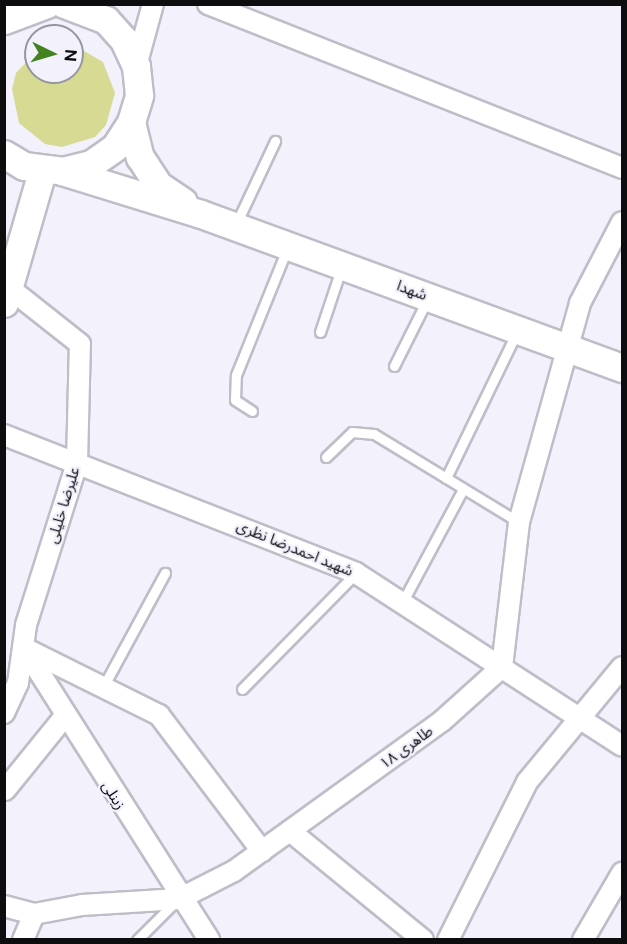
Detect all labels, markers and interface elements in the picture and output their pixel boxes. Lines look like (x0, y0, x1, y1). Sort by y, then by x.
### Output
north arrow (24, 24, 84, 84)
text: N (60, 48, 80, 62)
street label: شهدا (394, 276, 430, 304)
street label: علیرضا خلیلی (43, 465, 83, 545)
street label: شهید احمدرضا نظری (234, 516, 356, 580)
street label: طاهری ۱۸ (376, 722, 436, 772)
street label: زینلی (98, 777, 130, 813)

